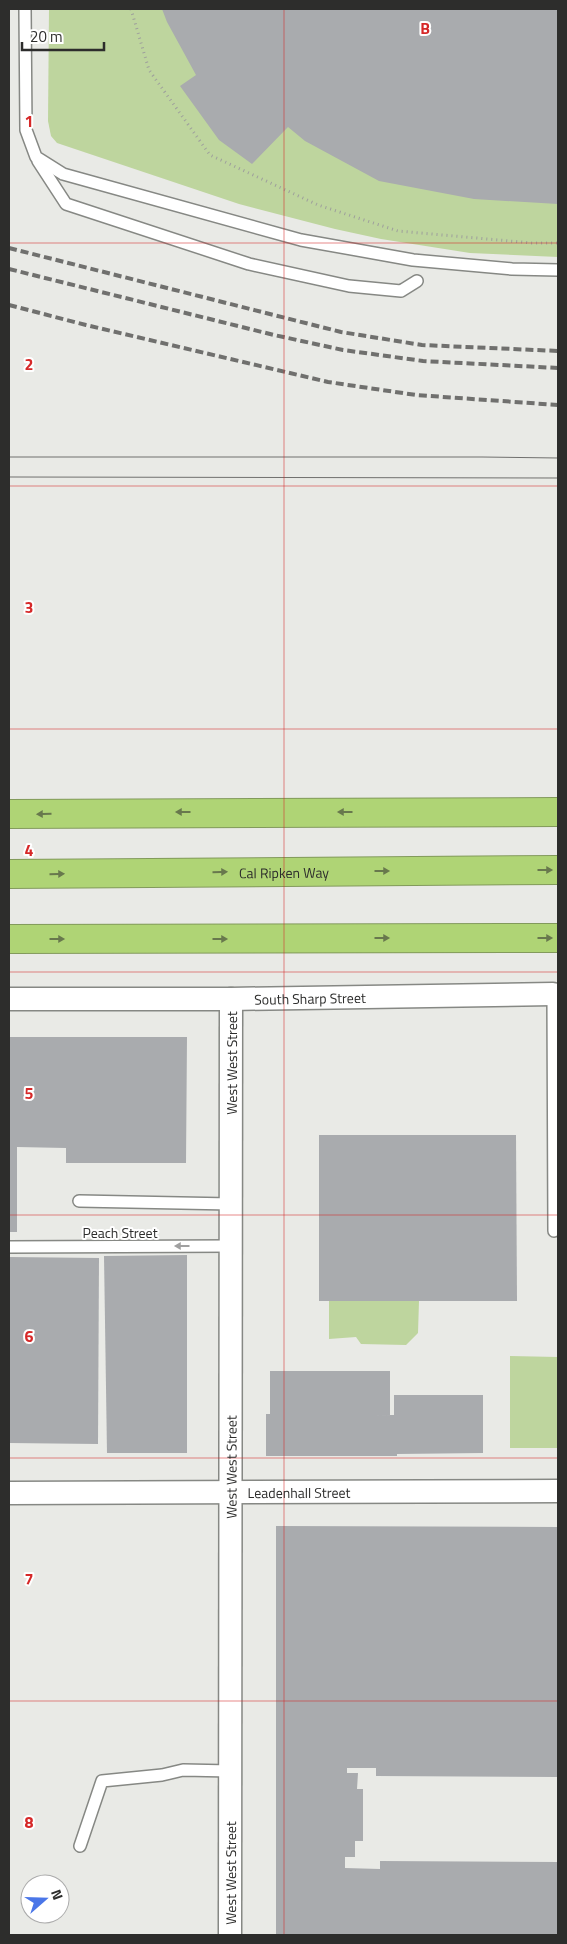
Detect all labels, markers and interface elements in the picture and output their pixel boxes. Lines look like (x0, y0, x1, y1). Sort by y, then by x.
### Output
text: B (420, 16, 430, 40)
scale bar (22, 20, 105, 52)
text: 20 m (30, 25, 63, 48)
text: 1 (25, 109, 33, 133)
text: 2 (25, 352, 33, 376)
text: 3 (25, 595, 33, 619)
one-way arrow (337, 808, 353, 816)
one-way arrow (174, 809, 190, 817)
one-way arrow (35, 810, 51, 818)
text: 4 (25, 838, 34, 862)
street label: Cal Ripken Way (239, 861, 329, 883)
one-way arrow (375, 866, 391, 874)
one-way arrow (537, 866, 553, 874)
one-way arrow (212, 867, 228, 875)
one-way arrow (50, 870, 66, 878)
one-way arrow (375, 934, 391, 942)
one-way arrow (537, 934, 553, 942)
one-way arrow (50, 935, 66, 943)
one-way arrow (212, 935, 228, 943)
street label: South Sharp Street (254, 986, 366, 1009)
street label: West West Street (220, 1011, 241, 1115)
text: 5 (25, 1081, 34, 1105)
street label: Peach Street (82, 1222, 158, 1243)
one-way arrow (174, 1243, 190, 1251)
text: 6 (25, 1324, 34, 1348)
street label: West West Street (220, 1415, 241, 1519)
street label: Leadenhall Street (247, 1481, 351, 1503)
text: 7 (25, 1567, 33, 1591)
text: 8 (25, 1810, 34, 1834)
street label: West West Street (220, 1821, 241, 1925)
north arrow (20, 1874, 70, 1924)
text: N (46, 1886, 69, 1903)

